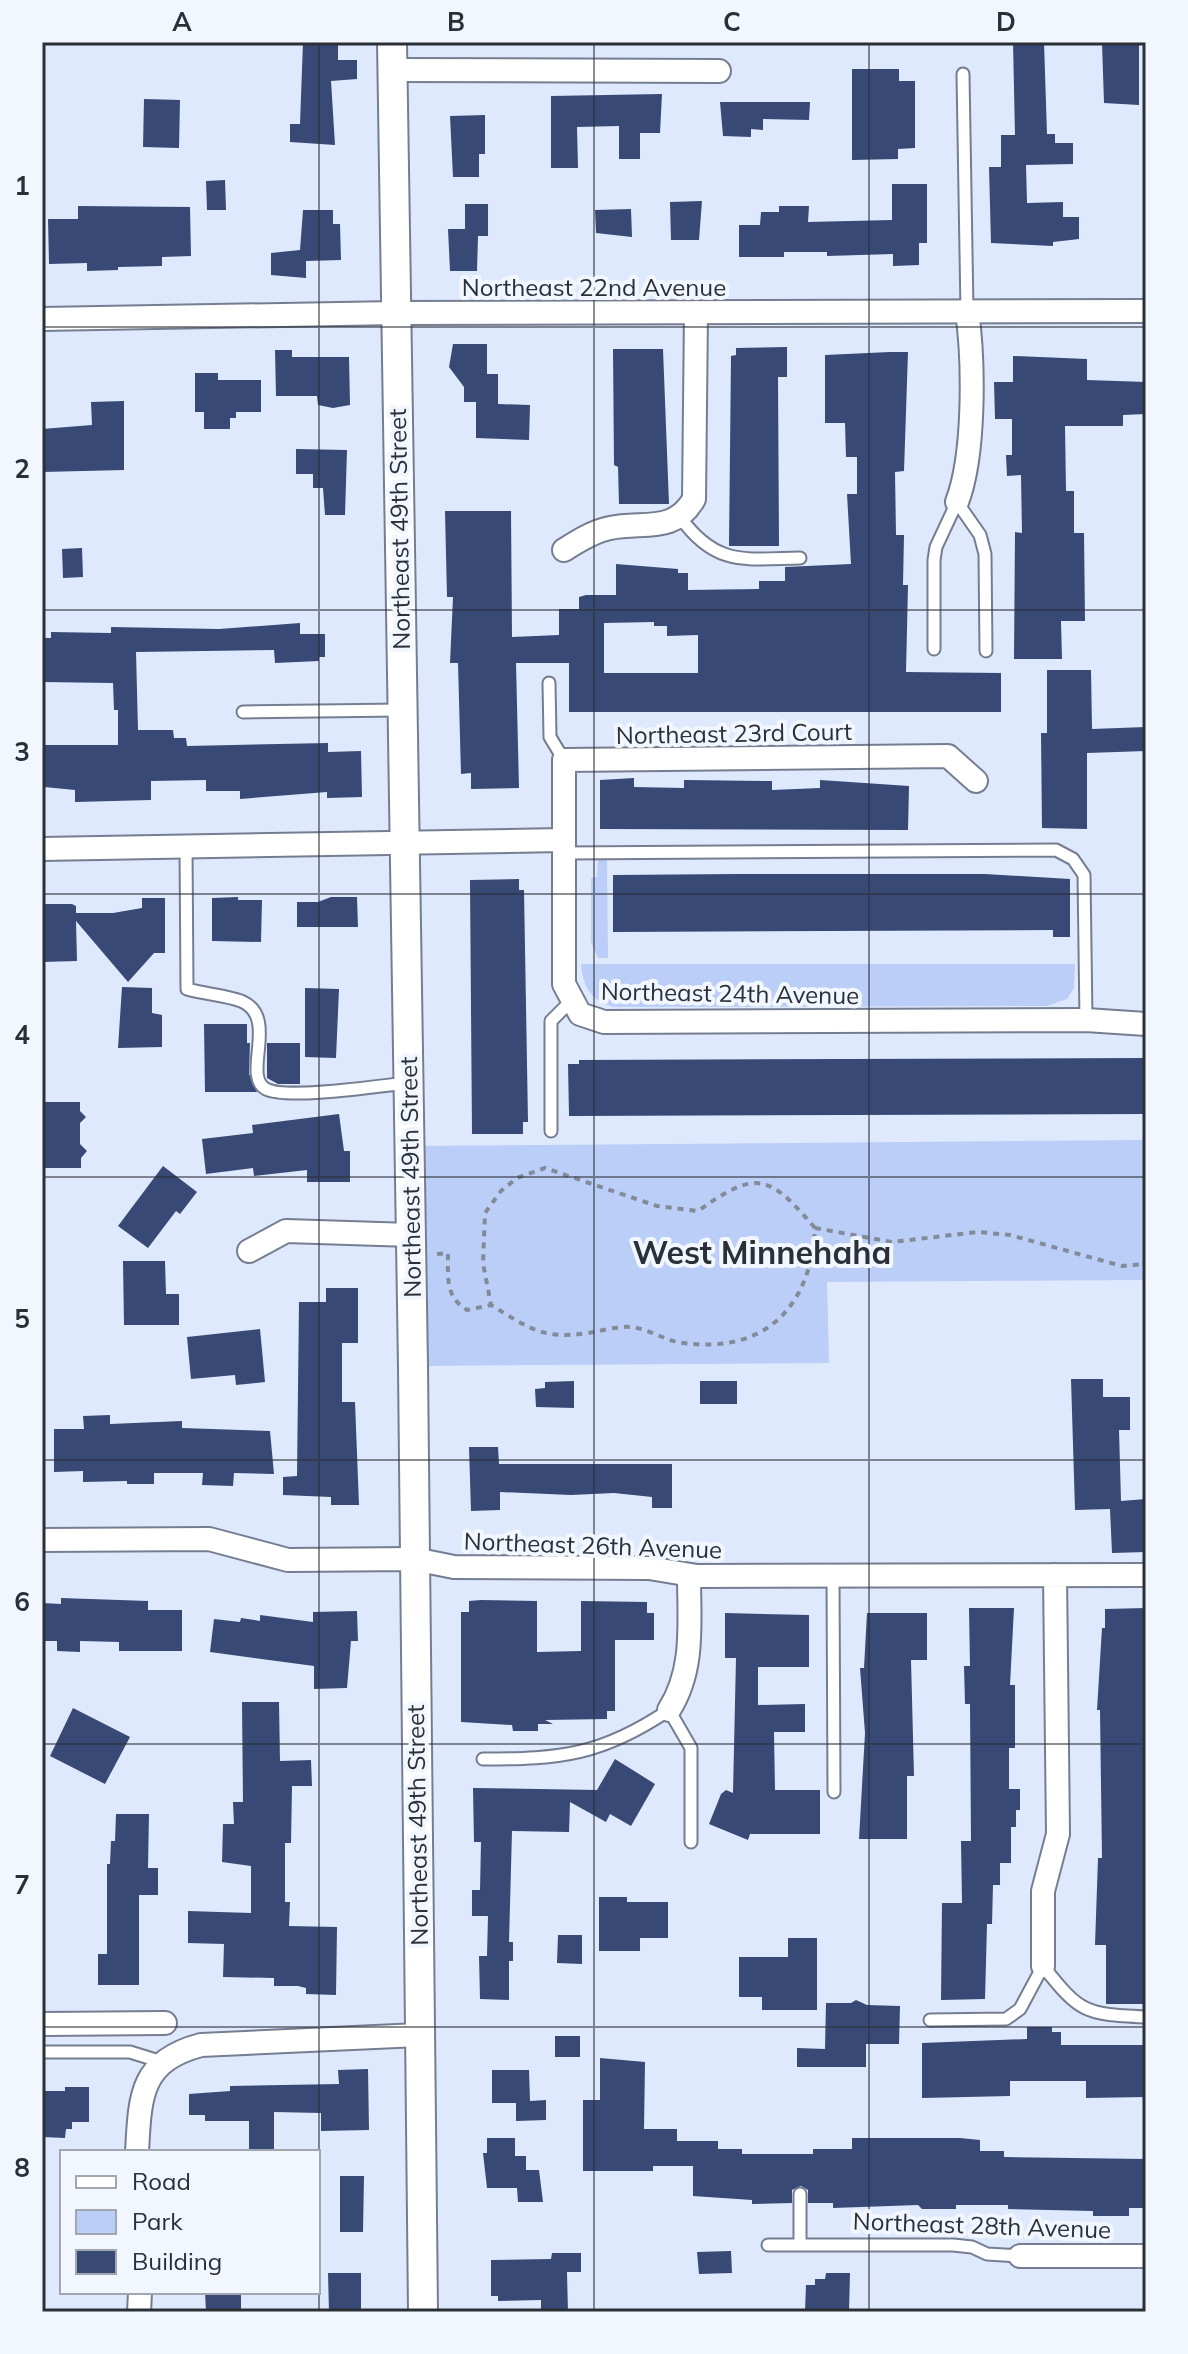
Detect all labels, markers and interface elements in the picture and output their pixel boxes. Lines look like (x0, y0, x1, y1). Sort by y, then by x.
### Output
text: A (172, 5, 192, 38)
text: B (447, 5, 465, 38)
text: C (723, 5, 741, 38)
text: D (996, 5, 1016, 38)
text: 1 (14, 169, 30, 202)
street label: Northeast 22nd Avenue (462, 272, 726, 302)
street label: Northeast 49th Street (382, 408, 416, 650)
text: 2 (14, 452, 30, 485)
street label: Northeast 23rd Court (616, 716, 852, 750)
text: 3 (14, 735, 30, 768)
street label: Northeast 24th Avenue (601, 976, 859, 1010)
text: 4 (14, 1018, 30, 1051)
street label: Northeast 49th Street (393, 1056, 427, 1298)
district label: West Minnehaha (633, 1232, 891, 1272)
text: 5 (14, 1302, 30, 1335)
street label: Northeast 26th Avenue (463, 1525, 723, 1565)
text: 6 (14, 1585, 30, 1618)
street label: Northeast 49th Street (400, 1704, 434, 1946)
text: 7 (14, 1868, 30, 1901)
legend (60, 2150, 320, 2294)
text: 8 (14, 2151, 30, 2184)
text: Road (132, 2166, 191, 2196)
street label: Northeast 28th Avenue (852, 2205, 1112, 2245)
text: Park (132, 2206, 183, 2236)
text: Building (132, 2246, 222, 2276)

